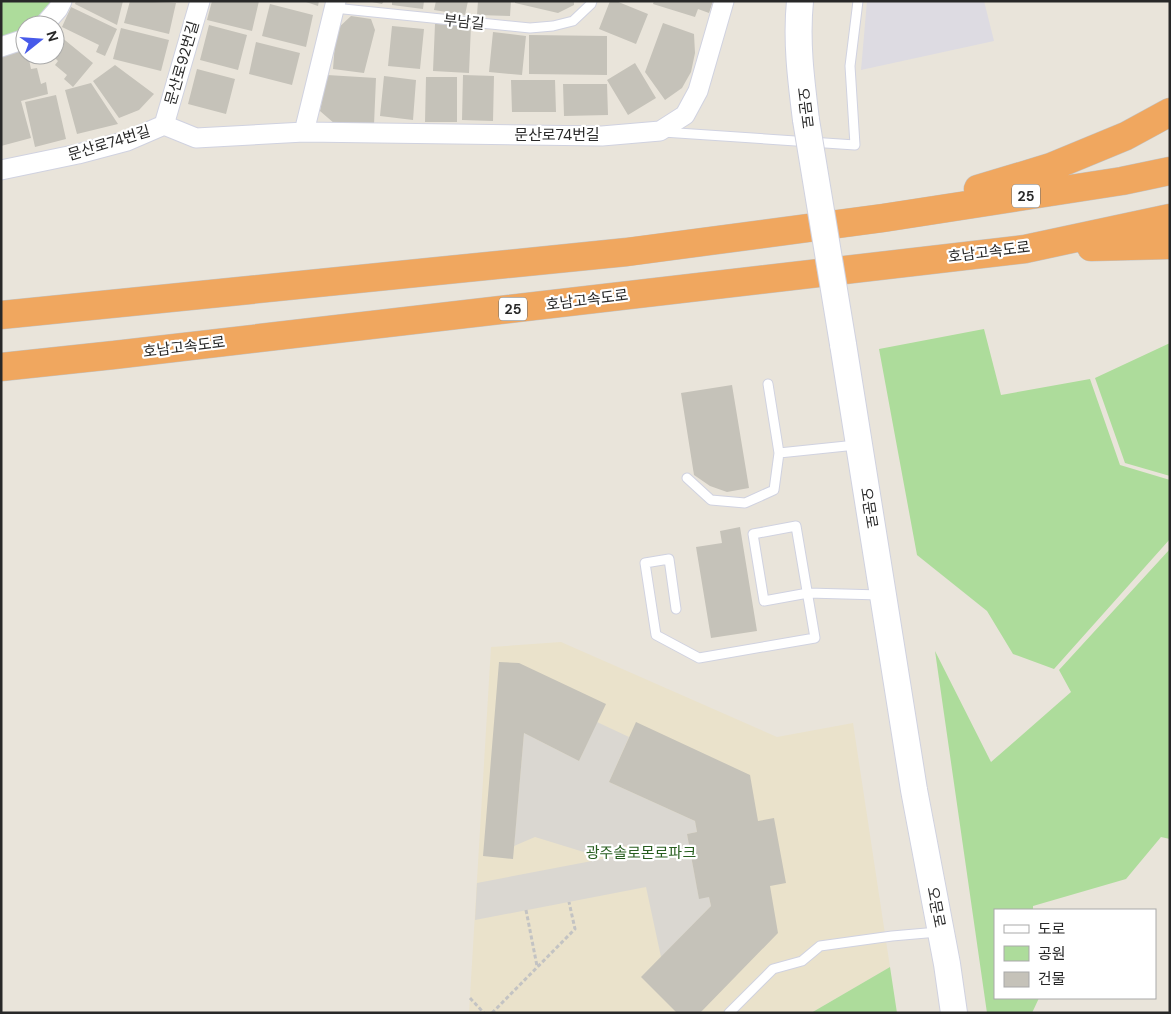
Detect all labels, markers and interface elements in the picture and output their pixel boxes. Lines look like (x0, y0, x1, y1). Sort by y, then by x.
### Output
street label: 부남길 (442, 10, 486, 34)
north arrow (15, 15, 65, 65)
street label: 문산로92번길 (160, 19, 204, 107)
text: N (42, 29, 63, 44)
street label: 오문로 (793, 86, 817, 130)
street label: 문산로74번길 (65, 121, 153, 165)
street label: 문산로74번길 (514, 125, 600, 145)
road number: 25 (1012, 185, 1040, 208)
street label: 호남고속도로 (947, 237, 1031, 267)
street label: 호남고속도로 (545, 285, 629, 315)
road number: 25 (499, 298, 527, 320)
street label: 호남고속도로 (142, 332, 226, 362)
street label: 오문로 (856, 486, 882, 530)
park label: 광주솔로몬로파크 (586, 843, 696, 863)
street label: 오문로 (922, 885, 950, 929)
legend (994, 909, 1156, 999)
text: 도로 (1038, 919, 1066, 939)
text: 공원 (1038, 944, 1066, 964)
text: 건물 (1038, 969, 1066, 989)

